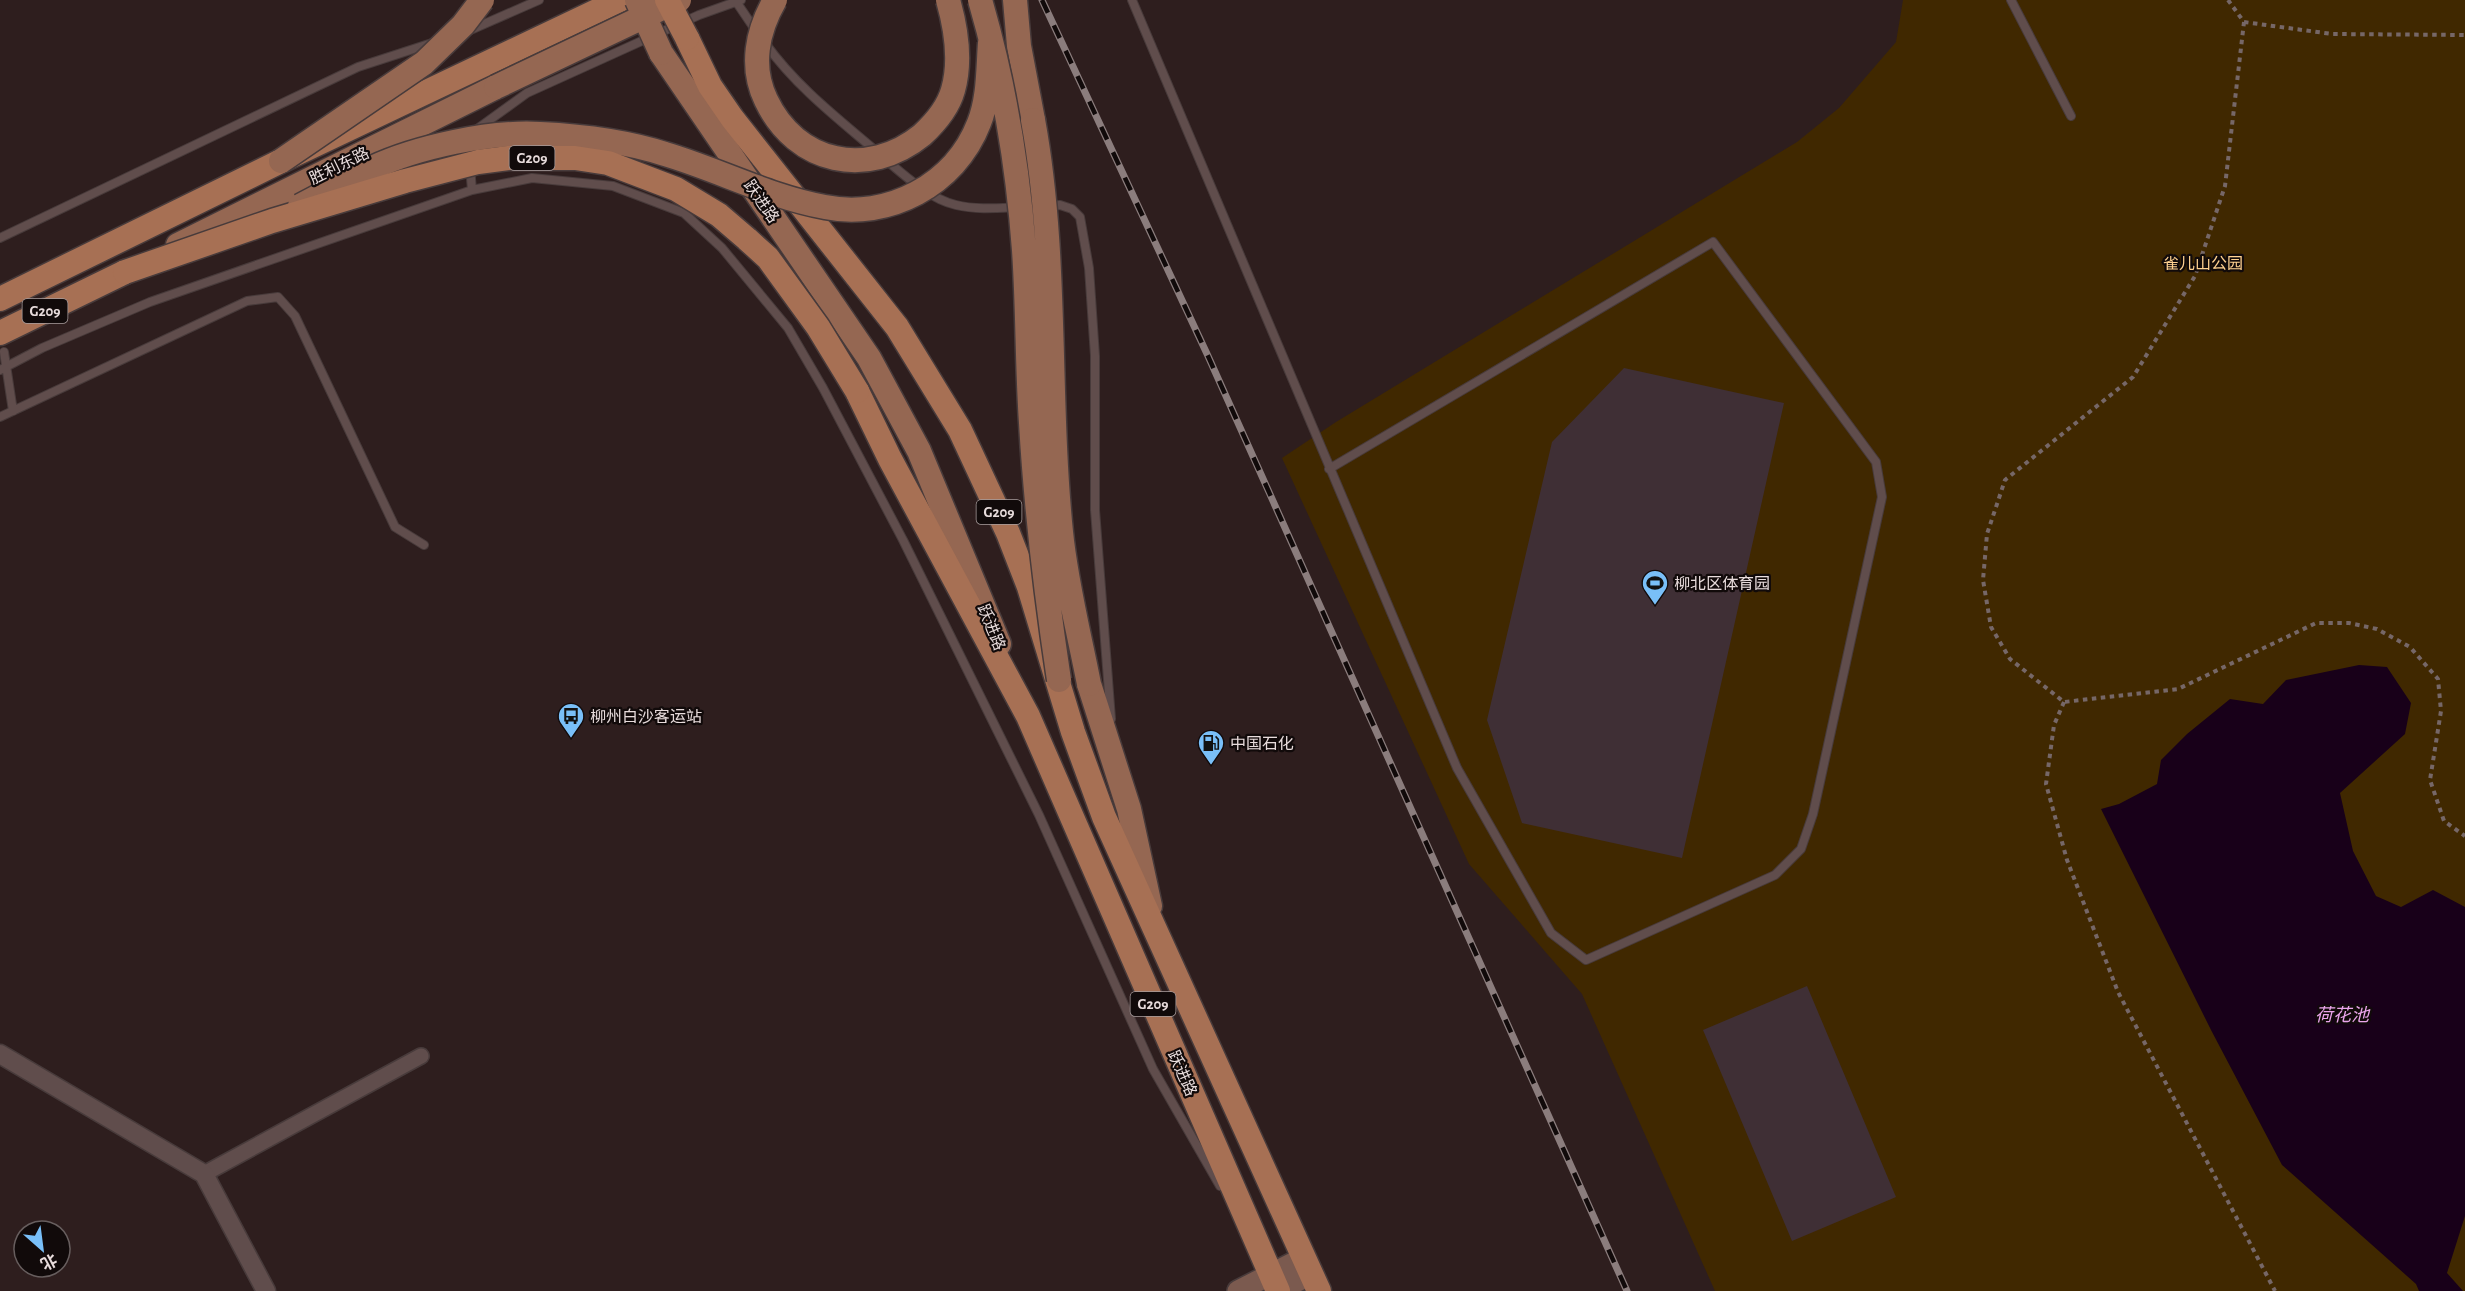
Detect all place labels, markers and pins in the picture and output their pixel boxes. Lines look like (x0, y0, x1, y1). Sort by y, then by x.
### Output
sports icon: 柳北区体育园 (1640, 568, 1670, 606)
place label: 柳北区体育园 (1674, 575, 1770, 592)
bus stop icon: 柳州白沙客运站 (556, 701, 586, 739)
place label: 柳州白沙客运站 (590, 708, 702, 725)
fuel station icon: 中国石化 (1196, 728, 1226, 766)
place label: 中国石化 (1230, 735, 1294, 752)

